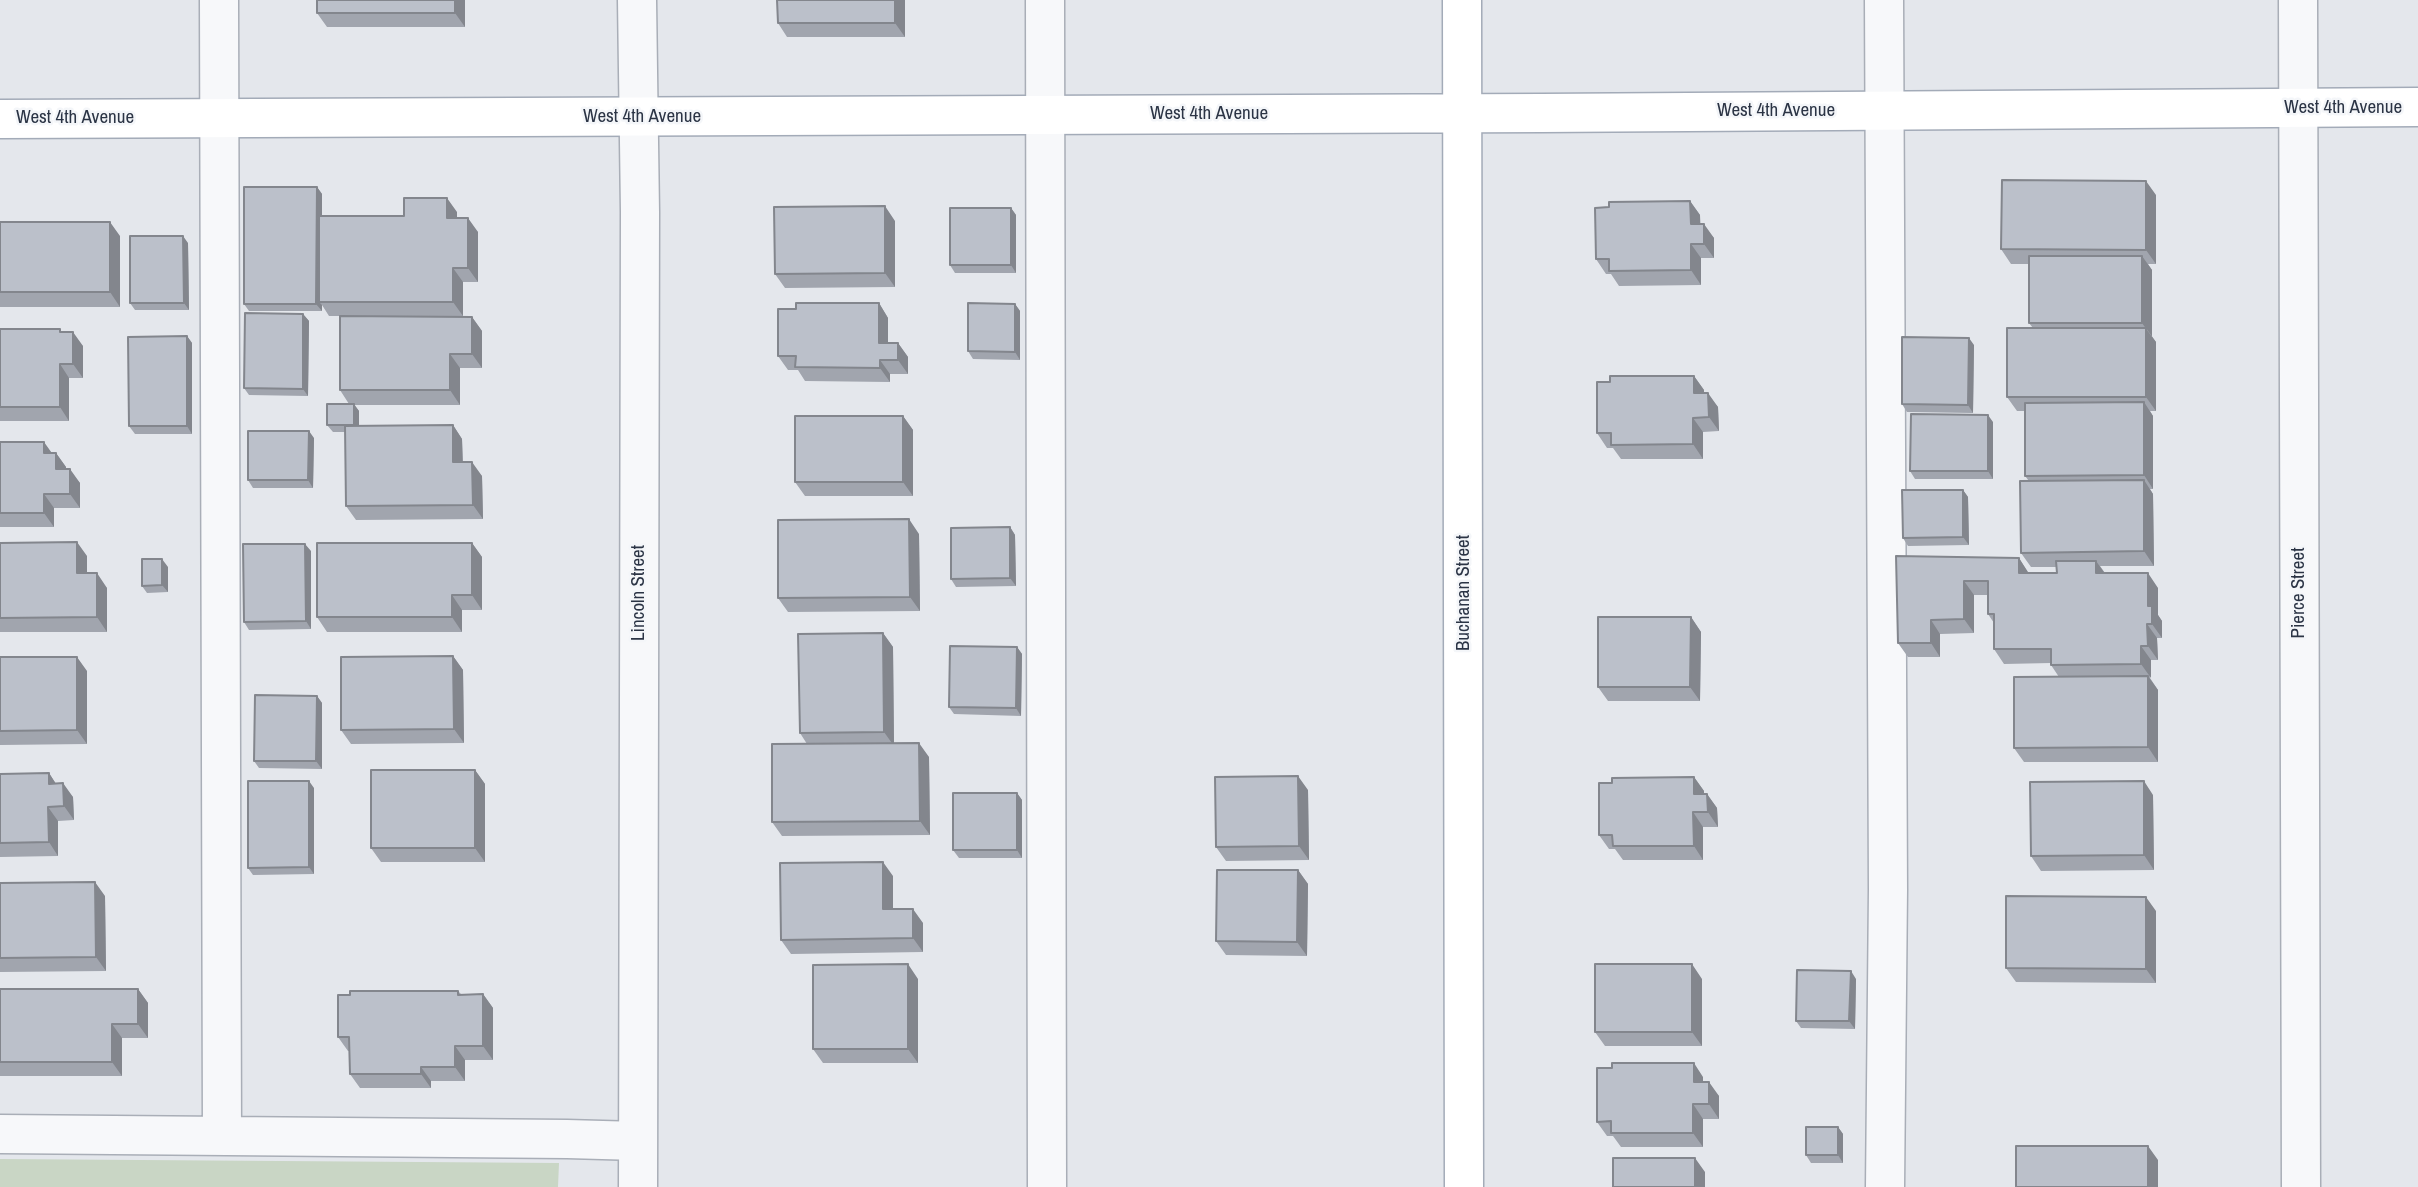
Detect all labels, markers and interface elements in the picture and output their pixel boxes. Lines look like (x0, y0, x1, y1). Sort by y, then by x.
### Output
street label: West 4th Avenue (2284, 97, 2402, 119)
street label: West 4th Avenue (1717, 100, 1835, 122)
street label: West 4th Avenue (1150, 103, 1268, 125)
street label: West 4th Avenue (583, 106, 701, 128)
street label: West 4th Avenue (16, 107, 134, 129)
street label: Buchanan Street (1453, 535, 1475, 651)
street label: Lincoln Street (628, 545, 650, 641)
street label: Pierce Street (2288, 548, 2310, 638)

